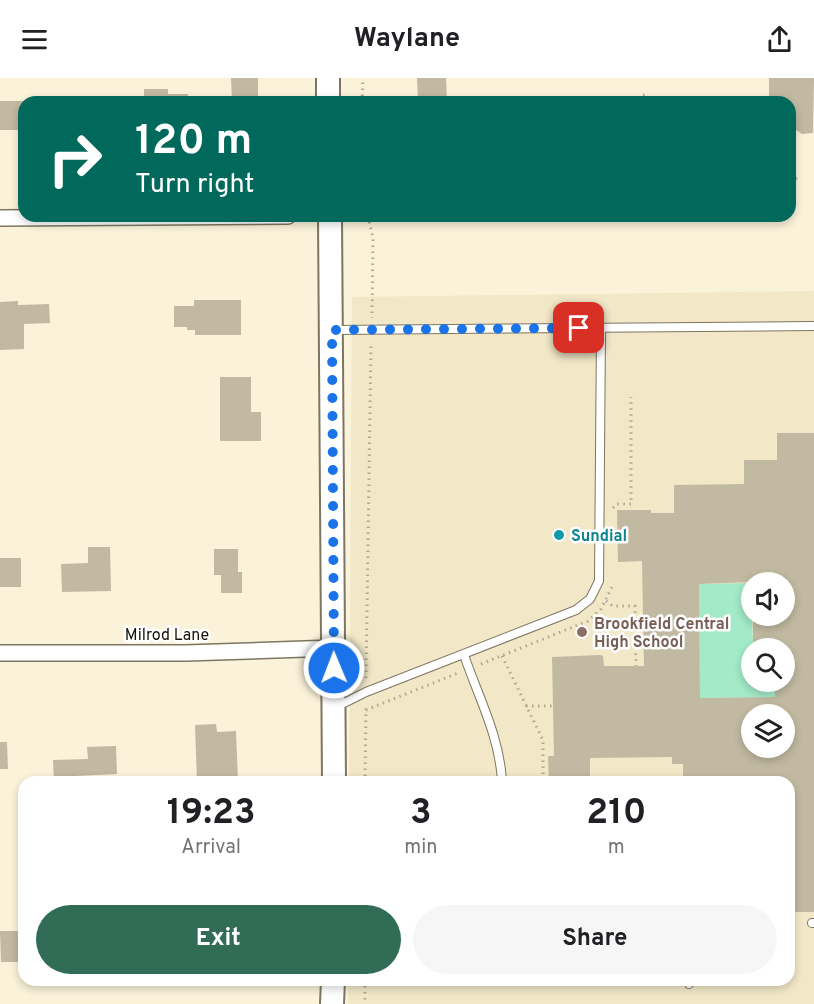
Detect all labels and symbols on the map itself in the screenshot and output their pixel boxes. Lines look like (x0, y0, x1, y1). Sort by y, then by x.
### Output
pin (553, 302, 604, 353)
place label: Sundial (571, 527, 627, 547)
marker: Sundial (552, 528, 566, 542)
place label: Brookfield Central High School (594, 615, 729, 653)
marker: Brookfield Central High School (575, 625, 589, 639)
street label: Milrod Lane (125, 626, 209, 646)
position arrow (302, 636, 366, 700)

